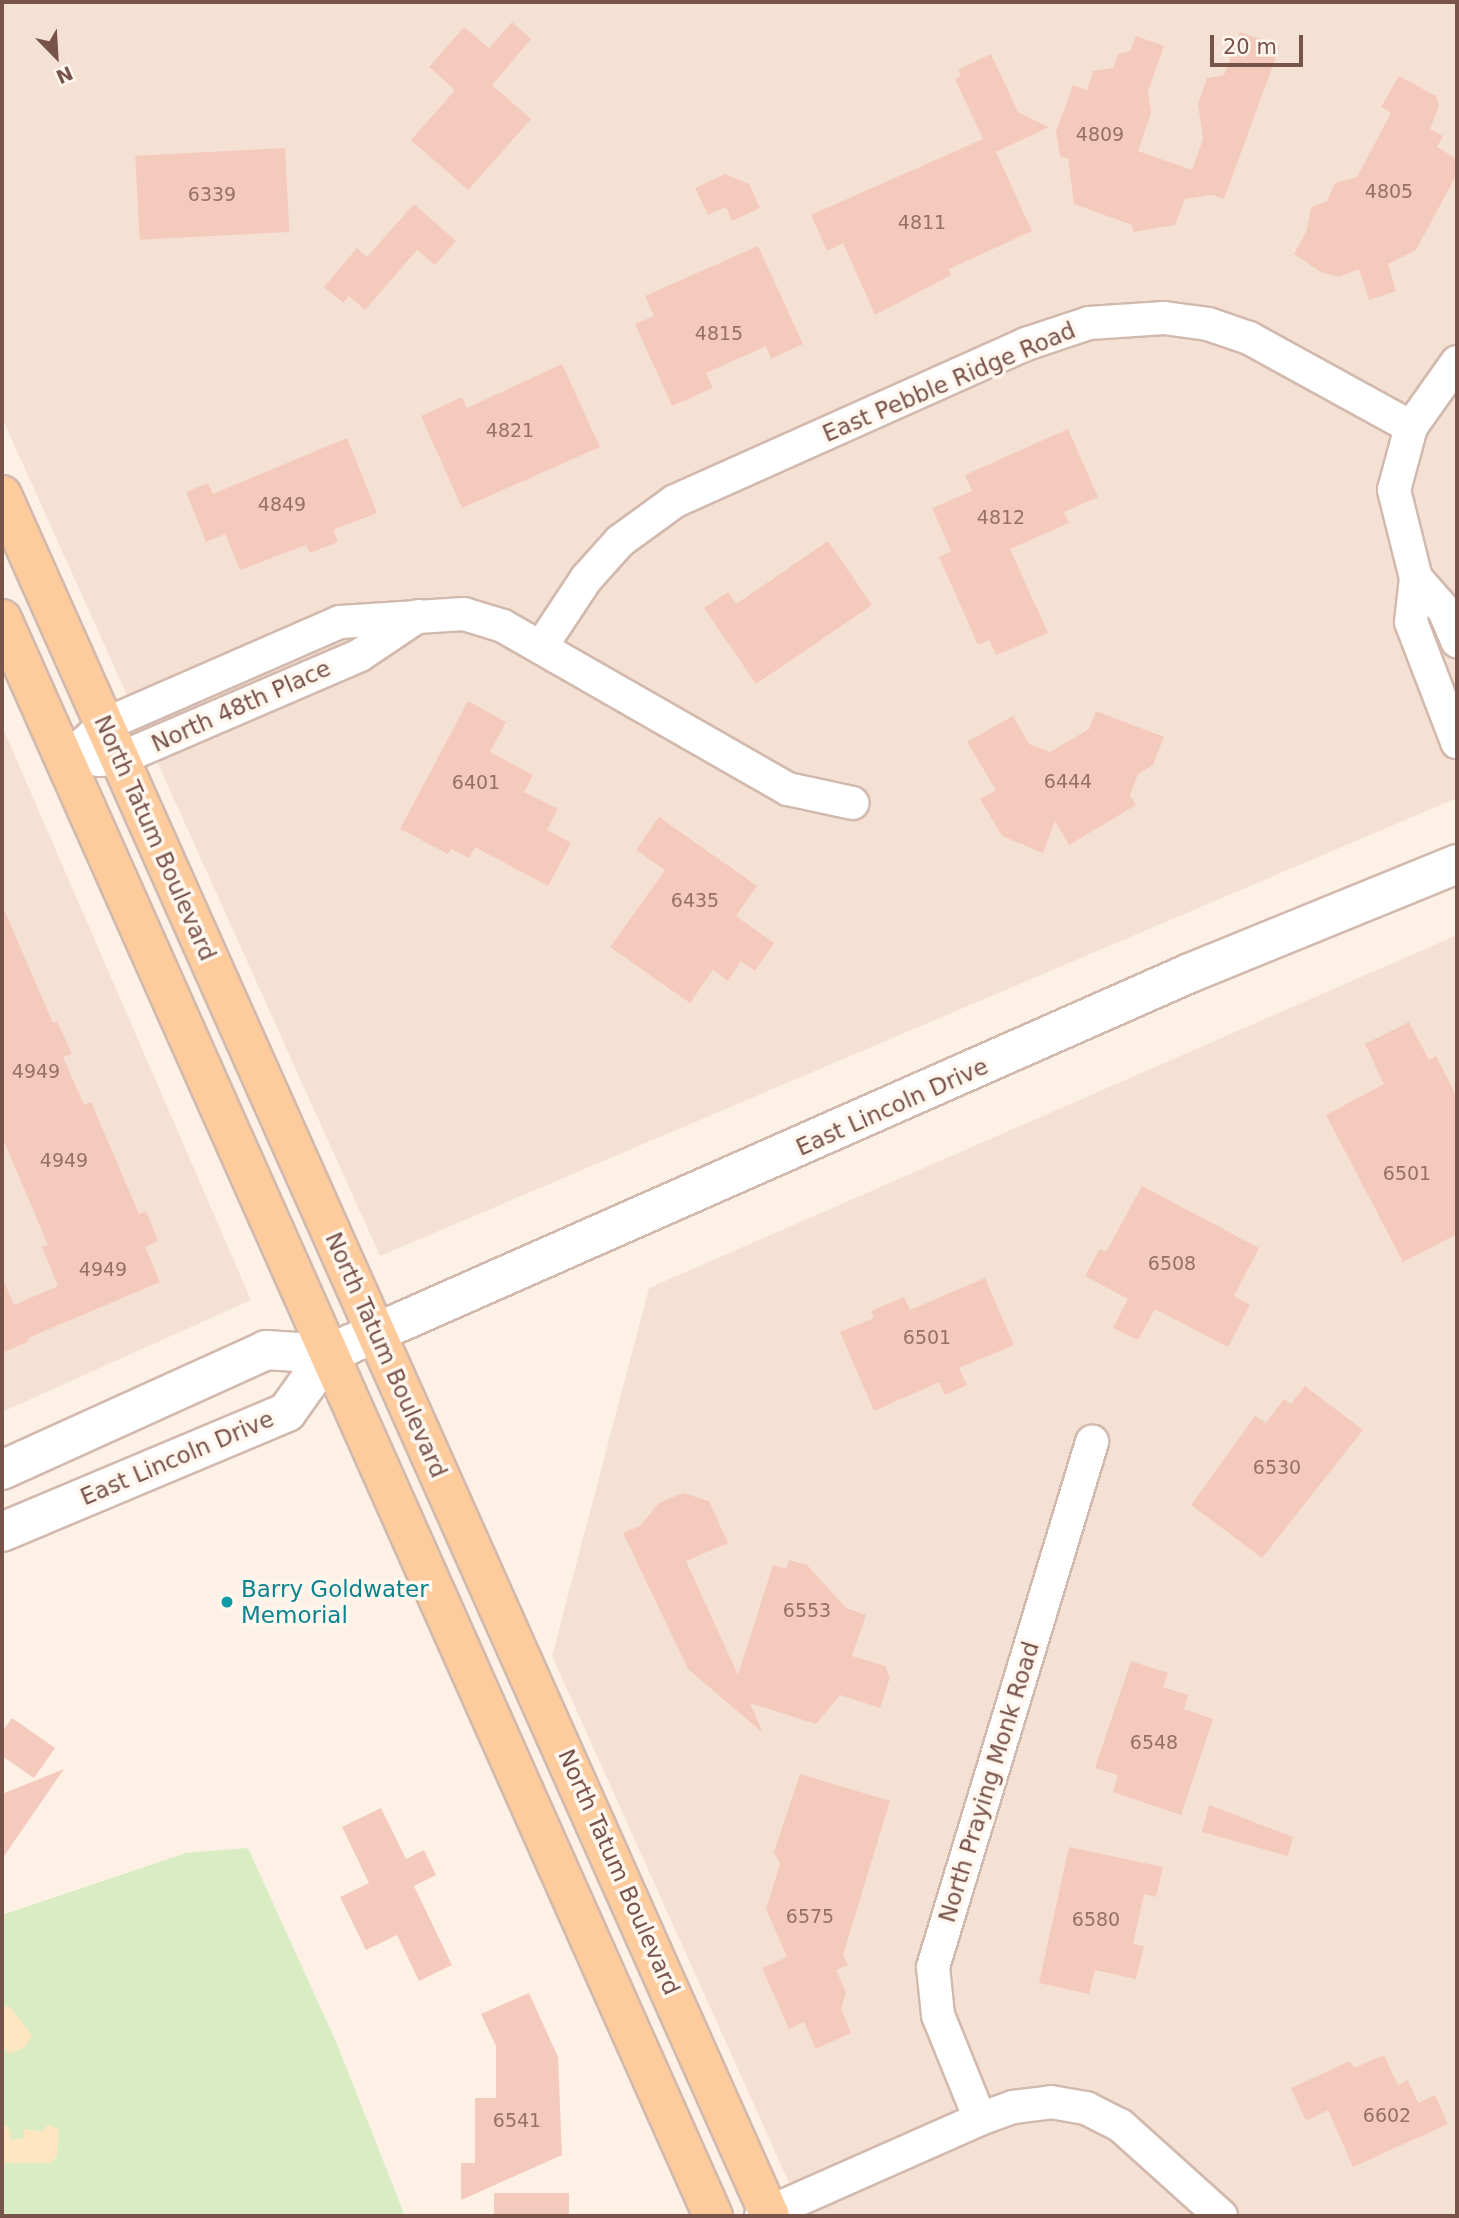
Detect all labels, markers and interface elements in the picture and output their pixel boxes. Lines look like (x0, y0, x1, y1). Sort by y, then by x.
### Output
north arrow (21, 21, 91, 91)
scale bar (1214, 21, 1307, 65)
text: 20 m (1223, 35, 1277, 59)
text: N (53, 62, 76, 88)
house number: 4809 (1076, 124, 1124, 146)
house number: 4805 (1365, 181, 1413, 203)
house number: 6339 (188, 184, 236, 206)
house number: 4811 (898, 212, 946, 234)
street label: East Pebble Ridge Road (818, 316, 1080, 448)
house number: 4815 (695, 323, 743, 345)
house number: 4821 (486, 420, 534, 442)
house number: 4849 (258, 494, 306, 516)
house number: 4812 (977, 507, 1025, 529)
street label: North 48th Place (147, 654, 335, 758)
street label: North Tatum Boulevard (88, 711, 222, 965)
house number: 6444 (1044, 771, 1092, 793)
house number: 6401 (452, 772, 500, 794)
house number: 6435 (671, 890, 719, 912)
street label: East Lincoln Drive (792, 1052, 992, 1162)
house number: 4949 (12, 1061, 60, 1083)
house number: 4949 (40, 1150, 88, 1172)
house number: 6501 (1383, 1163, 1431, 1185)
street label: North Tatum Boulevard (319, 1228, 453, 1482)
house number: 6508 (1148, 1253, 1196, 1275)
house number: 4949 (79, 1259, 127, 1281)
house number: 6501 (903, 1327, 951, 1349)
street label: East Lincoln Drive (76, 1405, 278, 1511)
house number: 6530 (1253, 1457, 1301, 1479)
place label: Barry Goldwater Memorial (241, 1575, 429, 1629)
marker: Barry Goldwater Memorial (219, 1594, 235, 1610)
house number: 6553 (783, 1600, 831, 1622)
street label: North Praying Monk Road (933, 1638, 1045, 1926)
house number: 6548 (1130, 1732, 1178, 1754)
street label: North Tatum Boulevard (552, 1745, 686, 1999)
house number: 6575 (786, 1906, 834, 1928)
house number: 6580 (1072, 1909, 1120, 1931)
house number: 6602 (1363, 2105, 1411, 2127)
house number: 6541 (493, 2110, 541, 2132)

